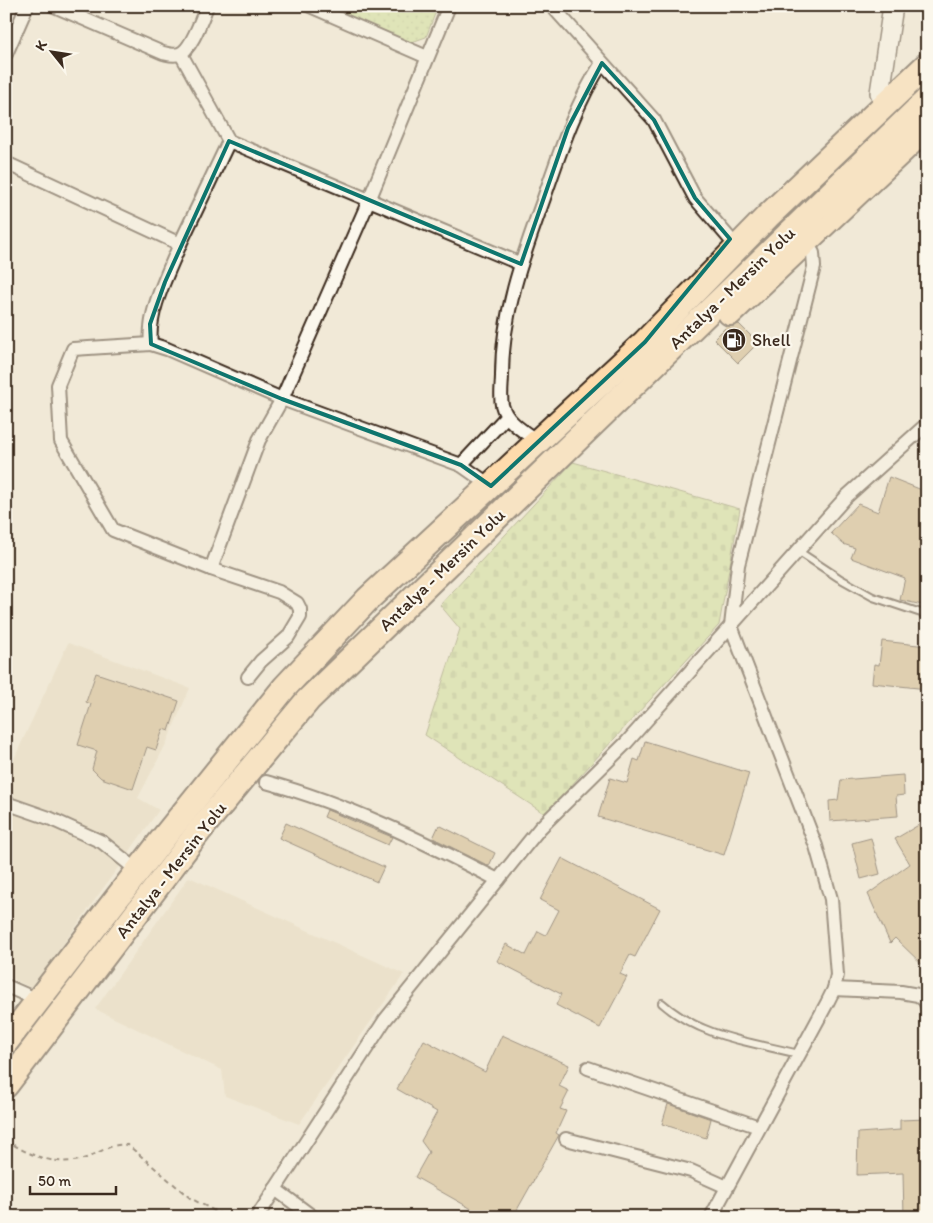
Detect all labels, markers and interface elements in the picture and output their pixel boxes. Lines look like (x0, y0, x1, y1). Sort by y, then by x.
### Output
north arrow (28, 28, 78, 78)
text: K (32, 37, 51, 54)
street label: Antalya - Mersin Yolu (664, 222, 800, 354)
fuel station icon: Shell (721, 327, 747, 353)
place label: Shell (752, 329, 791, 351)
street label: Antalya - Mersin Yolu (374, 504, 510, 636)
street label: Antalya - Mersin Yolu (111, 797, 231, 943)
scale bar (30, 1163, 116, 1195)
text: 50 m (38, 1172, 71, 1190)

